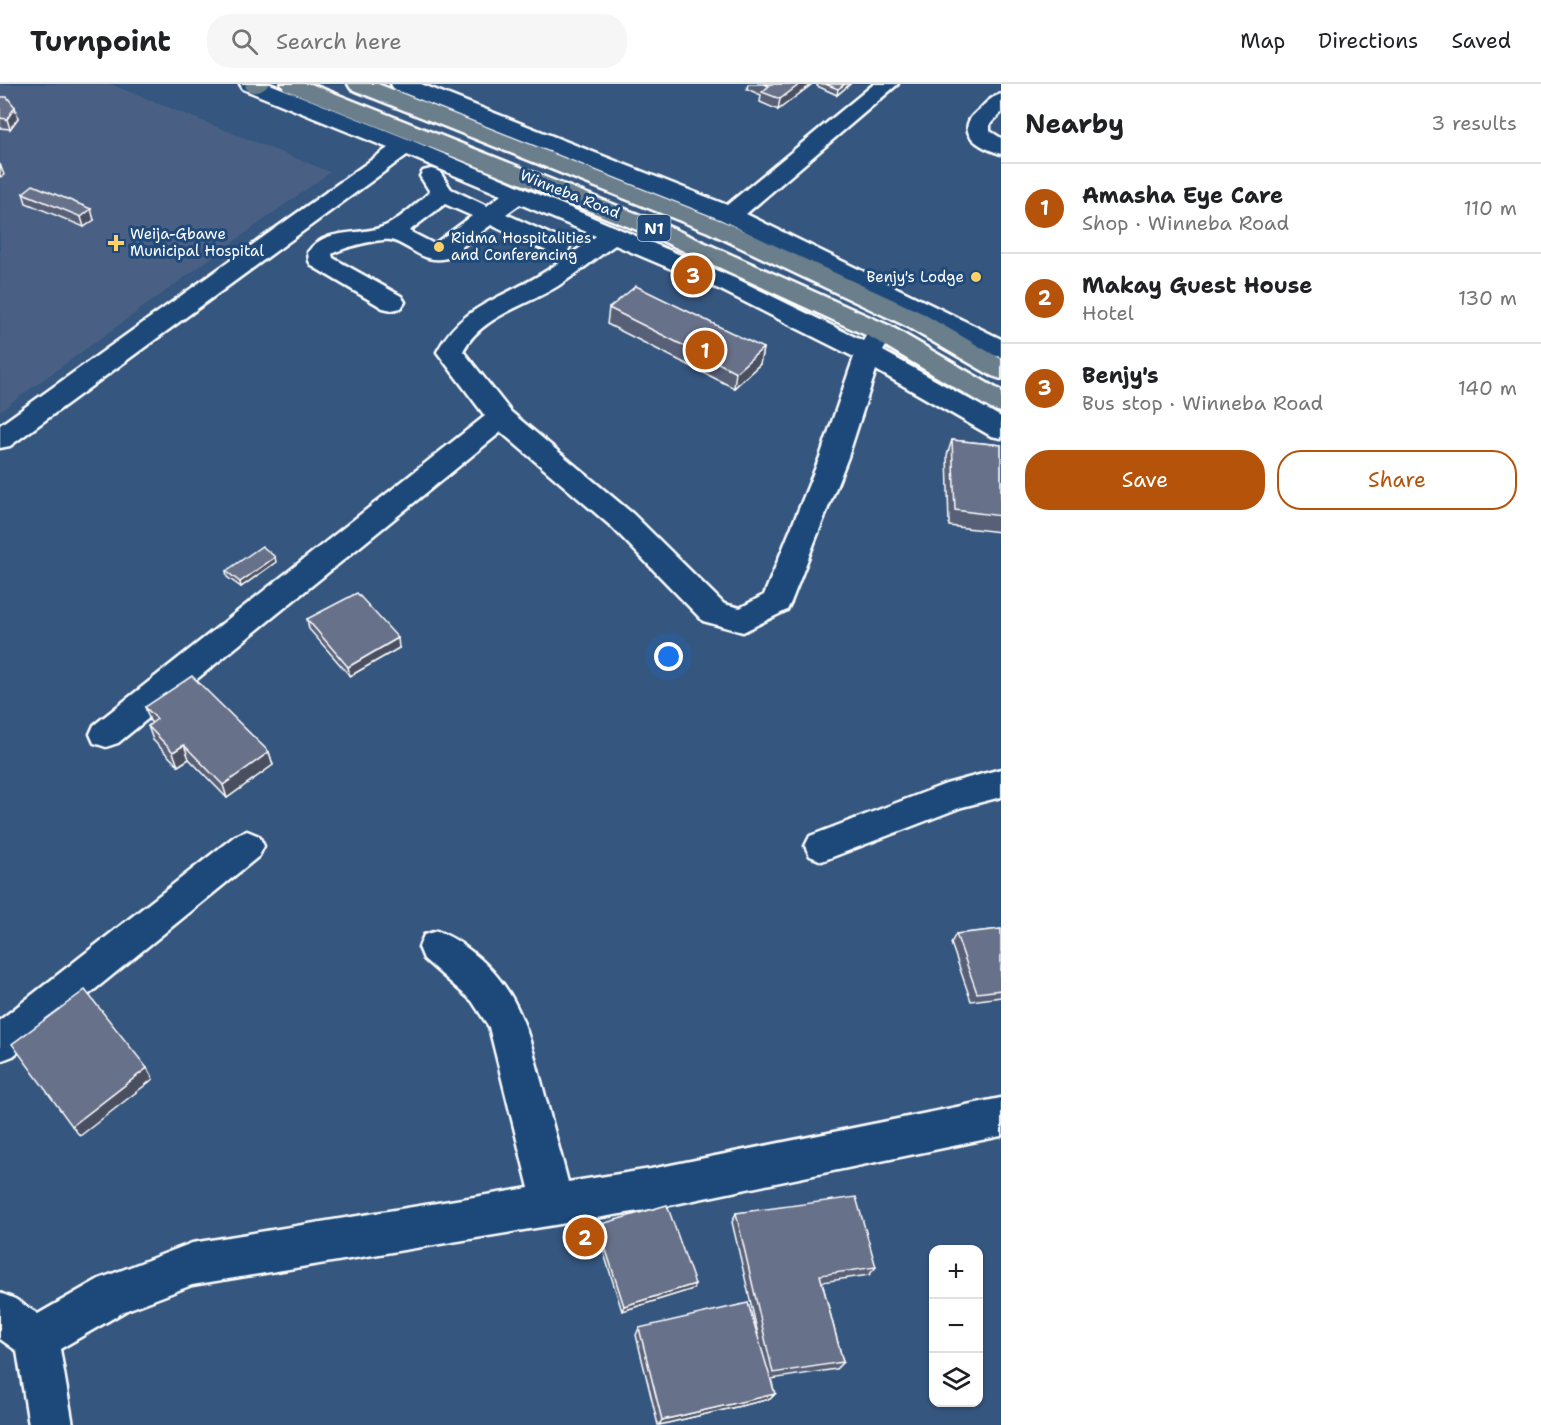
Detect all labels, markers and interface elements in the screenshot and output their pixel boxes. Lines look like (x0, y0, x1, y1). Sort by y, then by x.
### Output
search box (207, 14, 627, 68)
text: Turnpoint (30, 22, 171, 60)
icon: search (228, 25, 261, 58)
text: Search here (276, 27, 402, 56)
text: Map (1240, 27, 1285, 55)
text: Directions (1318, 27, 1418, 55)
text: Saved (1451, 27, 1511, 55)
text: Nearby (1025, 106, 1124, 141)
text: 3 results (1431, 110, 1517, 136)
street label: Winneba Road (517, 165, 623, 223)
text: Amasha Eye Care (1082, 181, 1283, 210)
text: 1 (1040, 195, 1049, 221)
text: 110 m (1463, 195, 1517, 221)
text: Shop · Winneba Road (1082, 210, 1289, 236)
road number: N1 (638, 215, 670, 241)
place label: Weija-Gbawe Municipal Hospital (130, 224, 264, 261)
place label: Ridma Hospitalities and Conferencing (451, 228, 591, 265)
marker: Weija-Gbawe Municipal Hospital (107, 234, 125, 252)
marker: Ridma Hospitalities and Conferencing (432, 240, 446, 254)
pin: 3 (674, 252, 712, 297)
place label: Benjy's Lodge (867, 267, 964, 287)
marker: Benjy's Lodge (969, 270, 983, 284)
text: Makay Guest House (1082, 271, 1312, 300)
text: 2 (1038, 285, 1052, 311)
text: 130 m (1458, 285, 1517, 311)
text: Hotel (1082, 300, 1134, 326)
pin: 1 (686, 328, 724, 372)
text: Benjy's (1082, 361, 1159, 390)
text: 3 (1038, 375, 1052, 401)
text: 140 m (1458, 375, 1517, 401)
text: Bus stop · Winneba Road (1082, 390, 1323, 416)
button: Save (1025, 450, 1265, 510)
button: Share (1277, 450, 1517, 510)
your location (654, 642, 683, 671)
pin: 2 (566, 1214, 604, 1260)
map controls (929, 1245, 983, 1407)
button: + (929, 1245, 983, 1299)
button: − (929, 1299, 983, 1353)
button: layers (929, 1353, 983, 1407)

